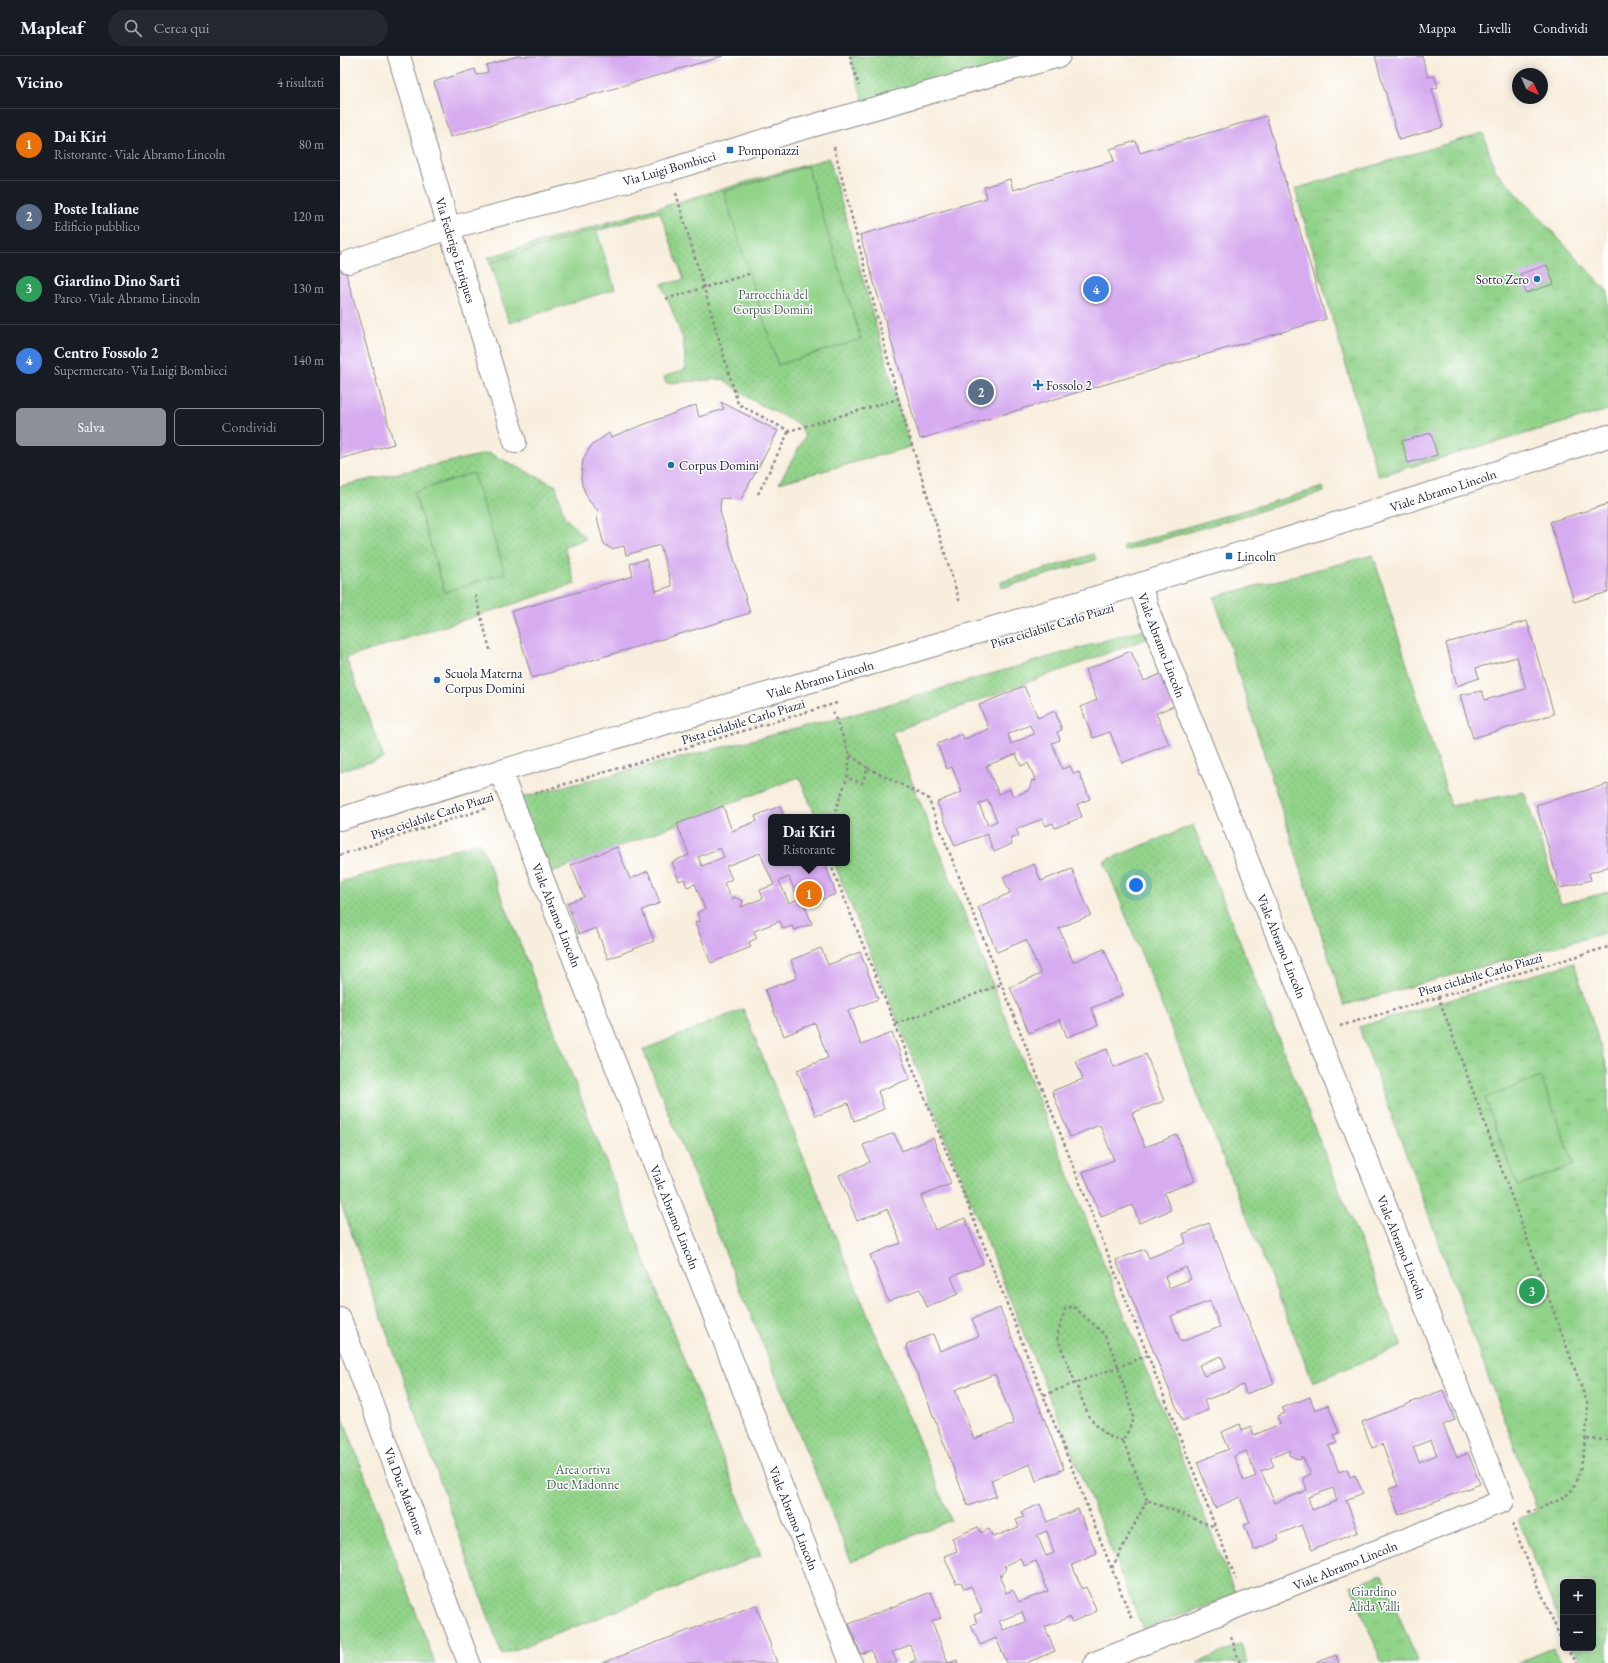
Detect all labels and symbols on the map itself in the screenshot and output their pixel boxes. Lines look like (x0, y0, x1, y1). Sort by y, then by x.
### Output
north arrow (1512, 68, 1548, 104)
place label: Pomponazzi (738, 142, 799, 159)
marker: Pomponazzi (725, 145, 735, 155)
street label: Via Luigi Bombicci (621, 147, 718, 190)
street label: Via Federigo Enriques (431, 195, 480, 305)
place label: Sotto Zero (1476, 271, 1529, 288)
pin: 4 (1083, 274, 1109, 304)
marker: Sotto Zero (1532, 274, 1542, 284)
park label: Parrocchia del Corpus Domini (733, 286, 813, 318)
pin: 2 (968, 377, 994, 407)
place label: Fossolo 2 (1046, 377, 1092, 394)
marker: Fossolo 2 (1033, 380, 1043, 390)
place label: Corpus Domini (679, 457, 759, 474)
marker: Corpus Domini (666, 460, 676, 470)
street label: Viale Abramo Lincoln (1388, 465, 1499, 516)
place label: Lincoln (1237, 548, 1276, 565)
marker: Lincoln (1224, 551, 1234, 561)
street label: Viale Abramo Lincoln (1134, 590, 1189, 700)
street label: Pista ciclabile Carlo Piazzi (988, 599, 1116, 652)
street label: Viale Abramo Lincoln (764, 656, 876, 703)
place label: Scuola Materna Corpus Domini (445, 665, 525, 697)
marker: Scuola Materna Corpus Domini (432, 675, 442, 685)
street label: Pista ciclabile Carlo Piazzi (679, 695, 807, 748)
street label: Pista ciclabile Carlo Piazzi (368, 788, 496, 843)
street label: Viale Abramo Lincoln (528, 861, 585, 970)
your location (1126, 875, 1146, 895)
pin: 1 (796, 879, 822, 909)
street label: Viale Abramo Lincoln (1253, 892, 1310, 1001)
street label: Pista ciclabile Carlo Piazzi (1416, 949, 1544, 1000)
street label: Viale Abramo Lincoln (646, 1163, 703, 1272)
street label: Viale Abramo Lincoln (1373, 1193, 1430, 1302)
pin: 3 (1519, 1276, 1545, 1306)
street label: Via Due Madonne (380, 1445, 429, 1537)
park label: Area ortiva Due Madonne (547, 1461, 619, 1493)
street label: Viale Abramo Lincoln (765, 1464, 822, 1573)
street label: Viale Abramo Lincoln (1291, 1537, 1400, 1594)
park label: Giardino Alida Valli (1347, 1583, 1400, 1615)

